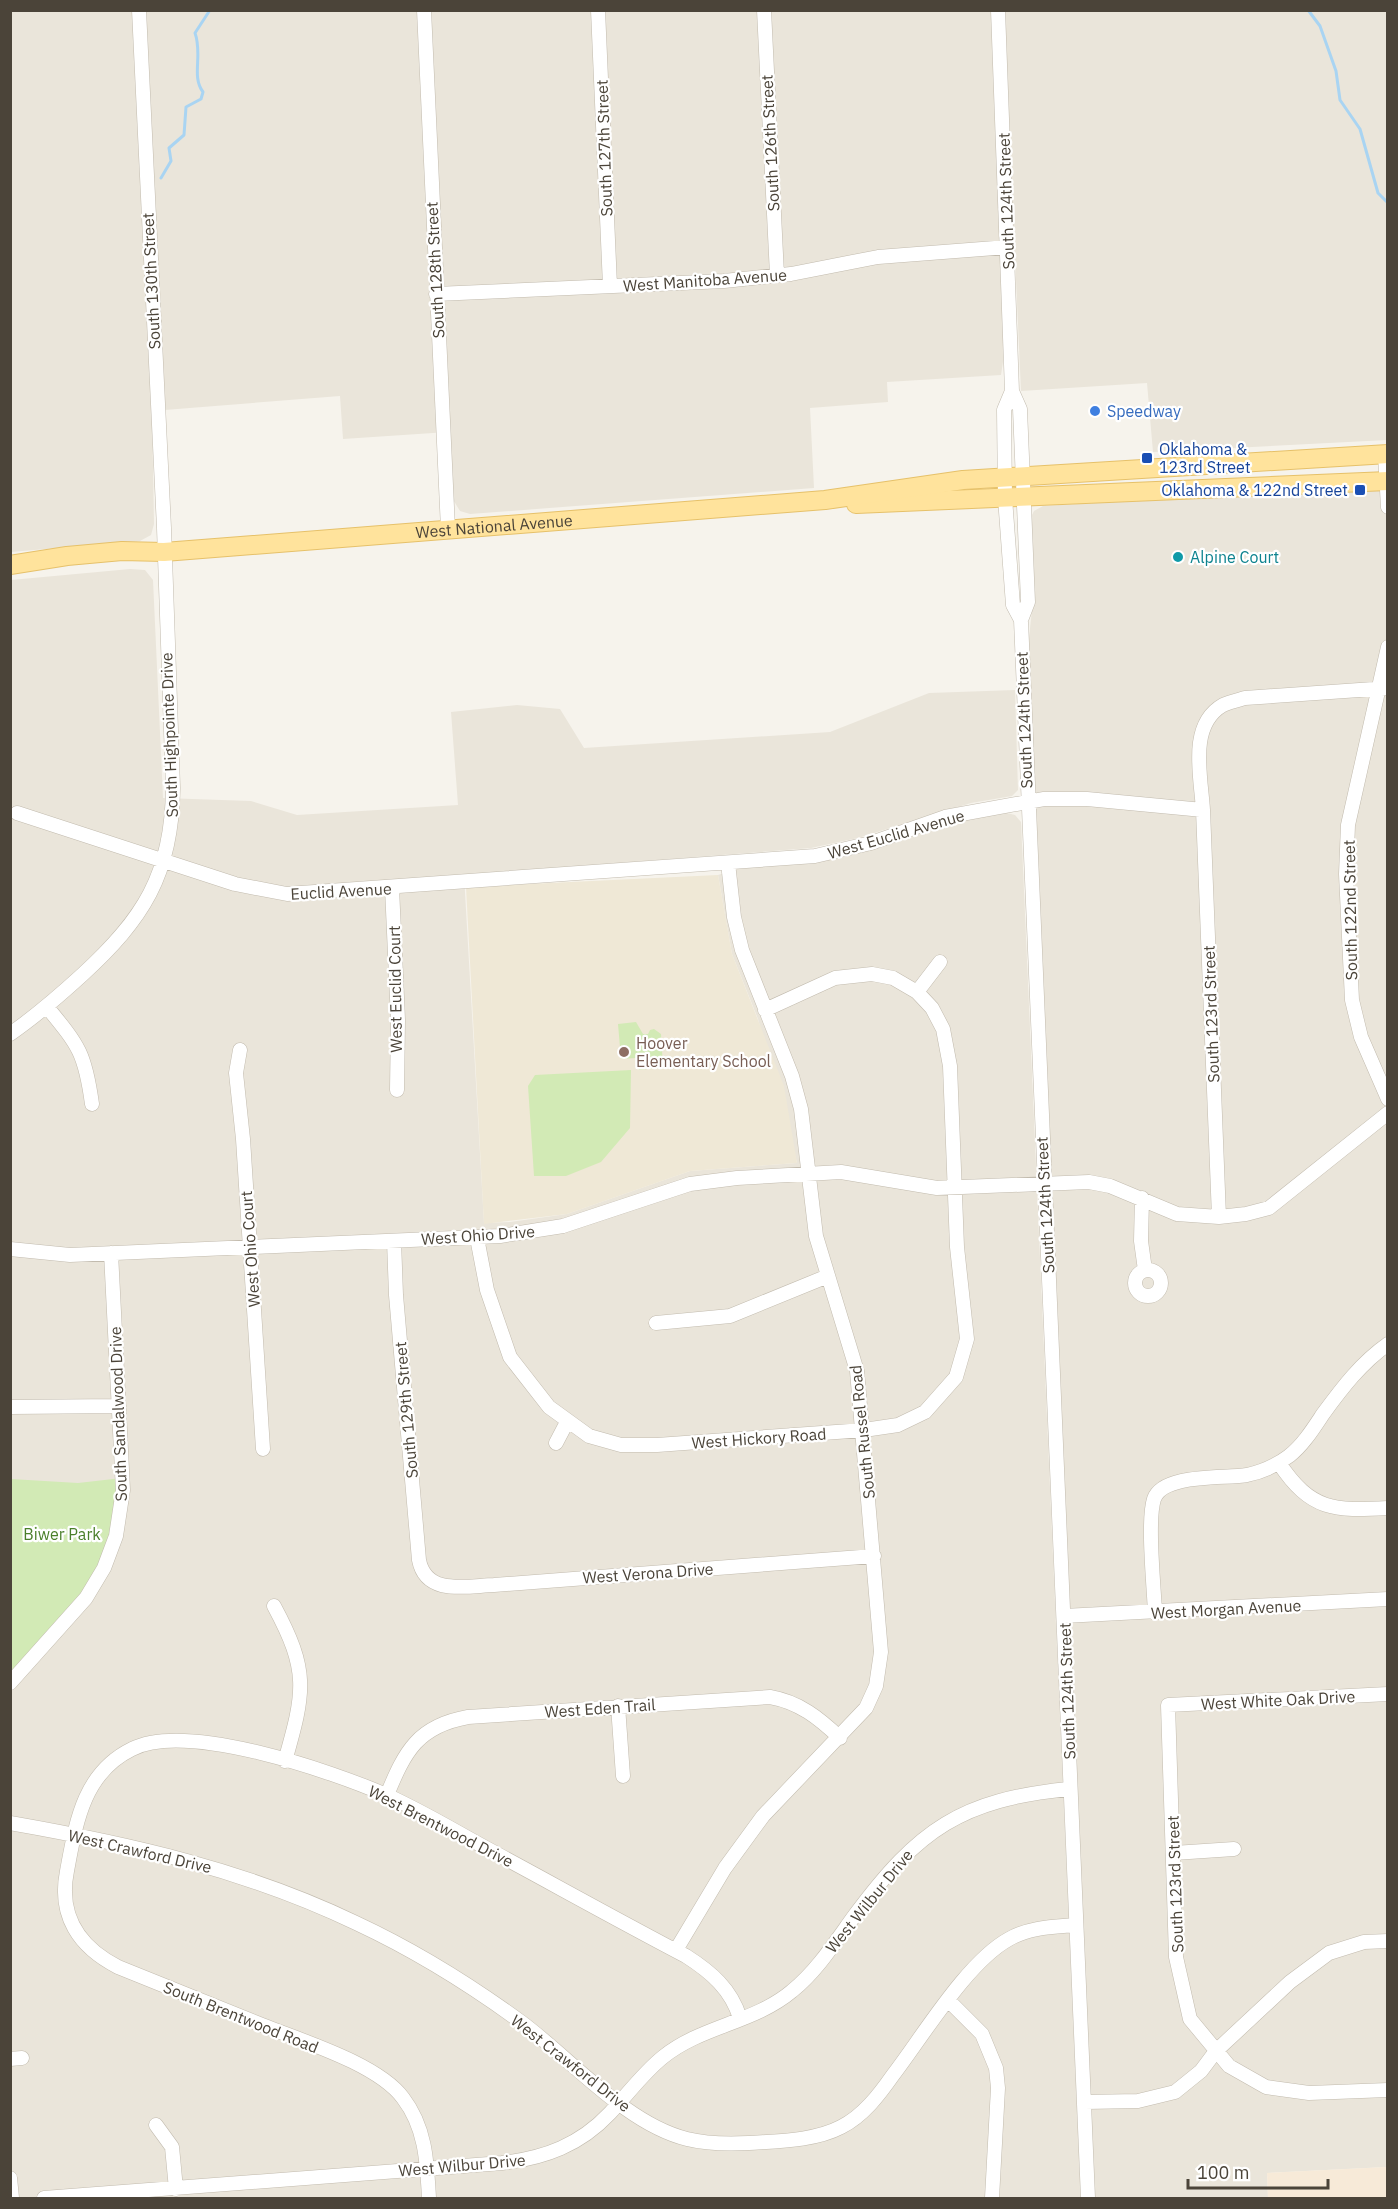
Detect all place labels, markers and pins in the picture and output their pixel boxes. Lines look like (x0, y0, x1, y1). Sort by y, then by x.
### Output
place label: Speedway (1107, 401, 1181, 421)
marker: Speedway (1088, 404, 1102, 418)
place label: Oklahoma & 123rd Street (1159, 439, 1251, 477)
marker: Oklahoma & 123rd Street (1140, 451, 1154, 465)
place label: Oklahoma & 122nd Street (1161, 480, 1348, 500)
marker: Oklahoma & 122nd Street (1353, 483, 1367, 497)
place label: Alpine Court (1190, 547, 1279, 567)
marker: Alpine Court (1171, 550, 1185, 564)
place label: Hoover Elementary School (636, 1033, 771, 1071)
marker: Hoover Elementary School (617, 1045, 631, 1059)

